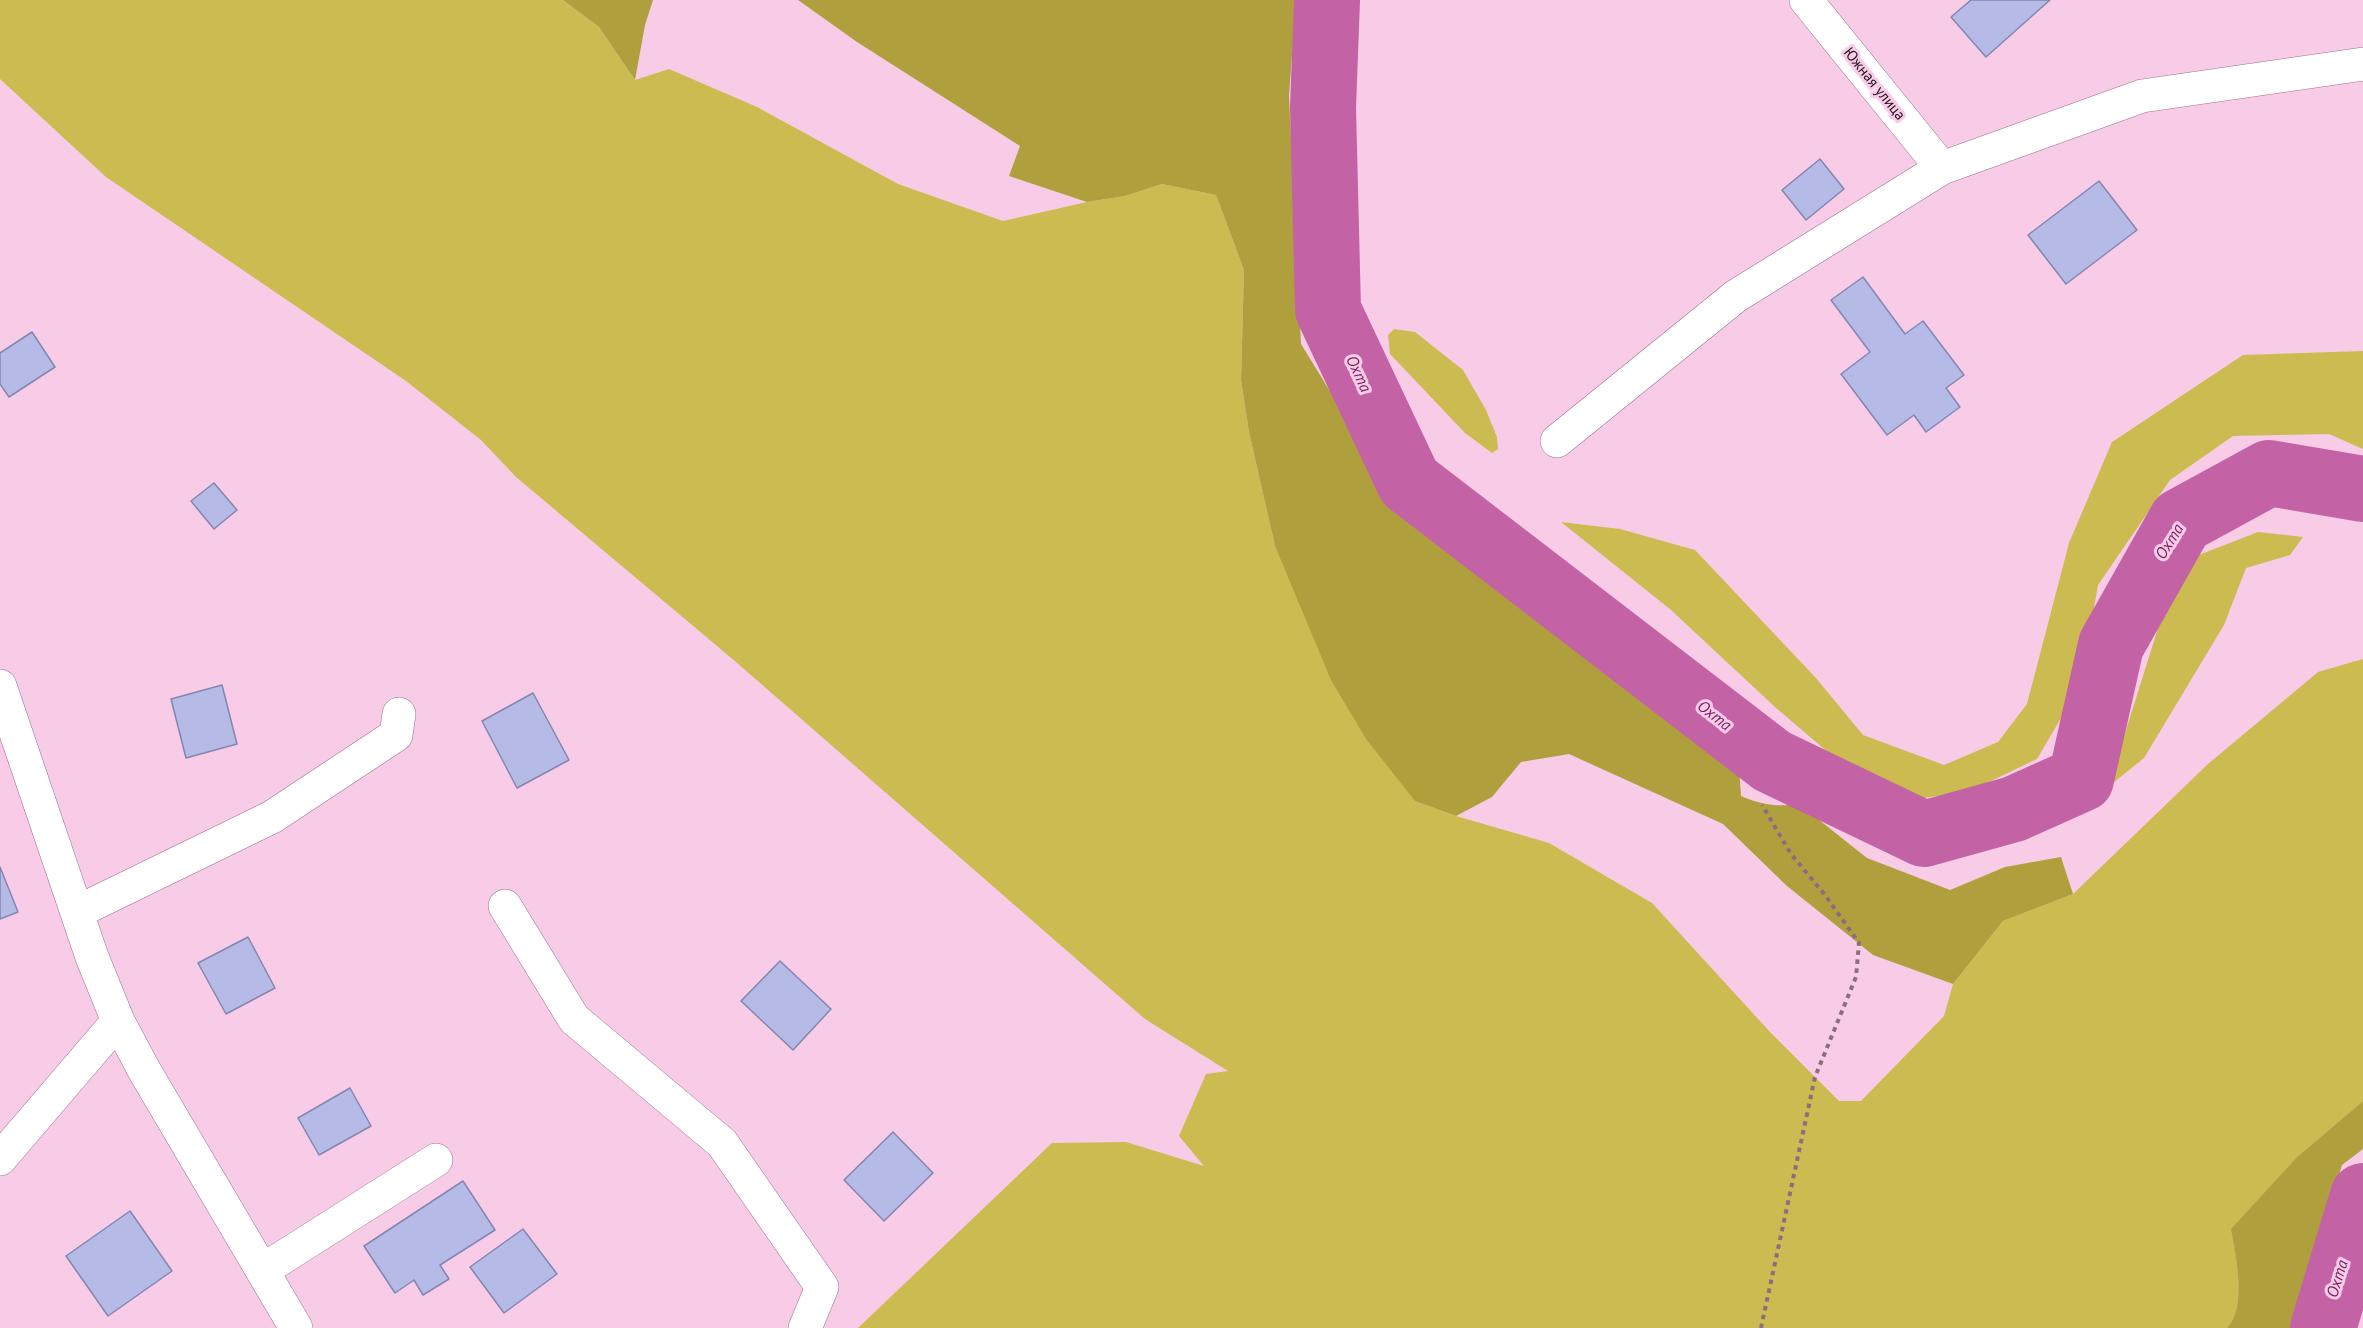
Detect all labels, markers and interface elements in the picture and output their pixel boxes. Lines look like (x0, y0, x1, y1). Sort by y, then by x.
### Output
street label: Южная улица (1839, 44, 1909, 124)
water label: Охта (1341, 353, 1375, 395)
water label: Охта (2152, 521, 2188, 563)
water label: Охта (1693, 697, 1735, 735)
water label: Охта (2323, 1258, 2353, 1300)

